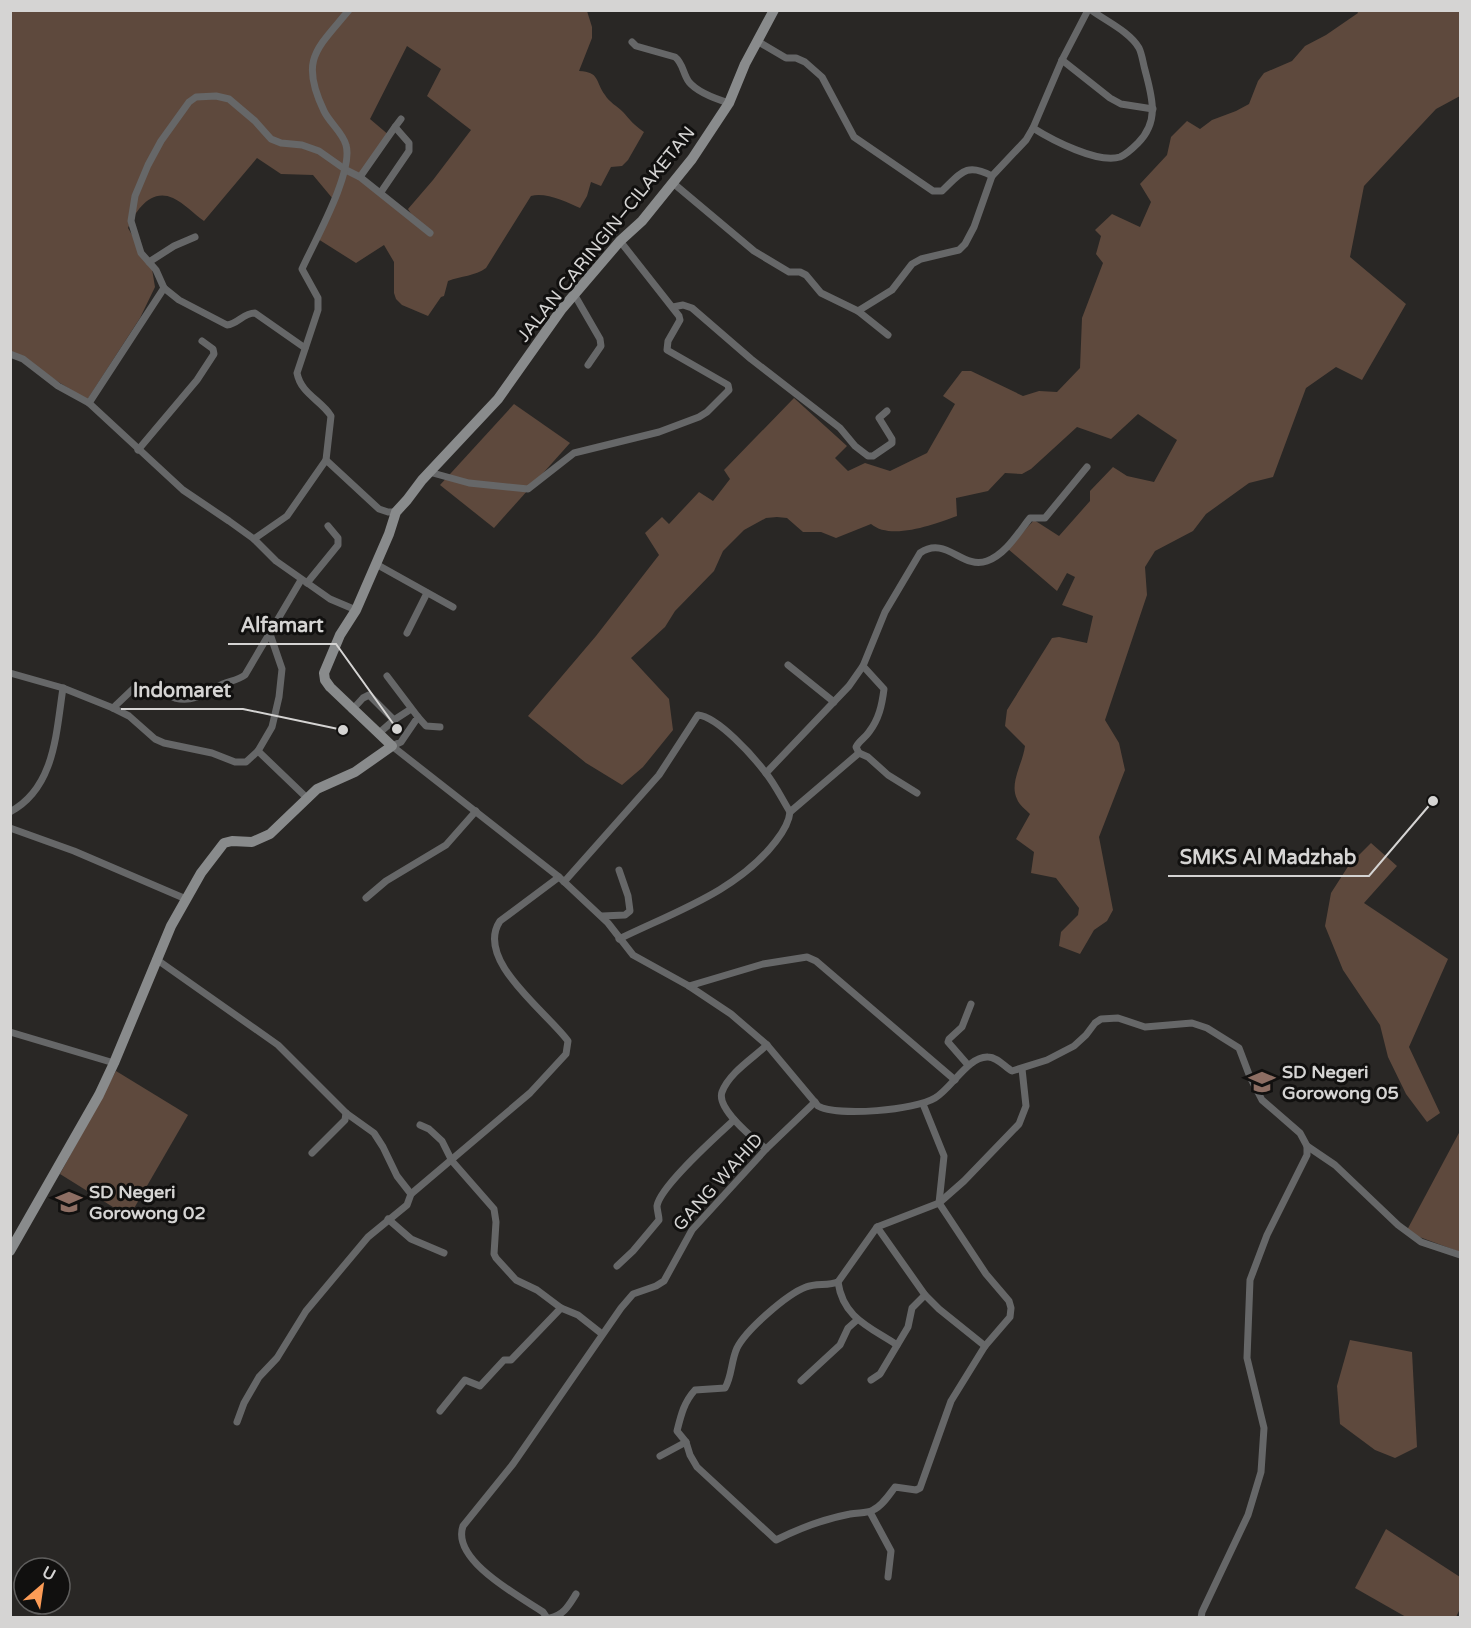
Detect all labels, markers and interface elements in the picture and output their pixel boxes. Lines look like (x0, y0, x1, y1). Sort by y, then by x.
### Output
street label: JALAN CARINGIN–CILAKETAN (512, 122, 700, 346)
callout: Alfamart (228, 606, 336, 644)
text: Alfamart (240, 614, 324, 638)
callout: Indomaret (121, 671, 243, 709)
text: Indomaret (133, 679, 232, 703)
callout: SMKS Al Madzhab (1168, 838, 1369, 876)
text: SMKS Al Madzhab (1180, 846, 1357, 870)
place label: SD Negeri Gorowong 05 (1282, 1061, 1399, 1104)
school or university icon: SD Negeri Gorowong 05 (1247, 1067, 1277, 1097)
street label: GANG WAHID (668, 1129, 768, 1235)
place label: SD Negeri Gorowong 02 (89, 1181, 206, 1224)
school or university icon: SD Negeri Gorowong 02 (54, 1187, 84, 1217)
north arrow (12, 1556, 72, 1616)
text: U (39, 1562, 59, 1585)

